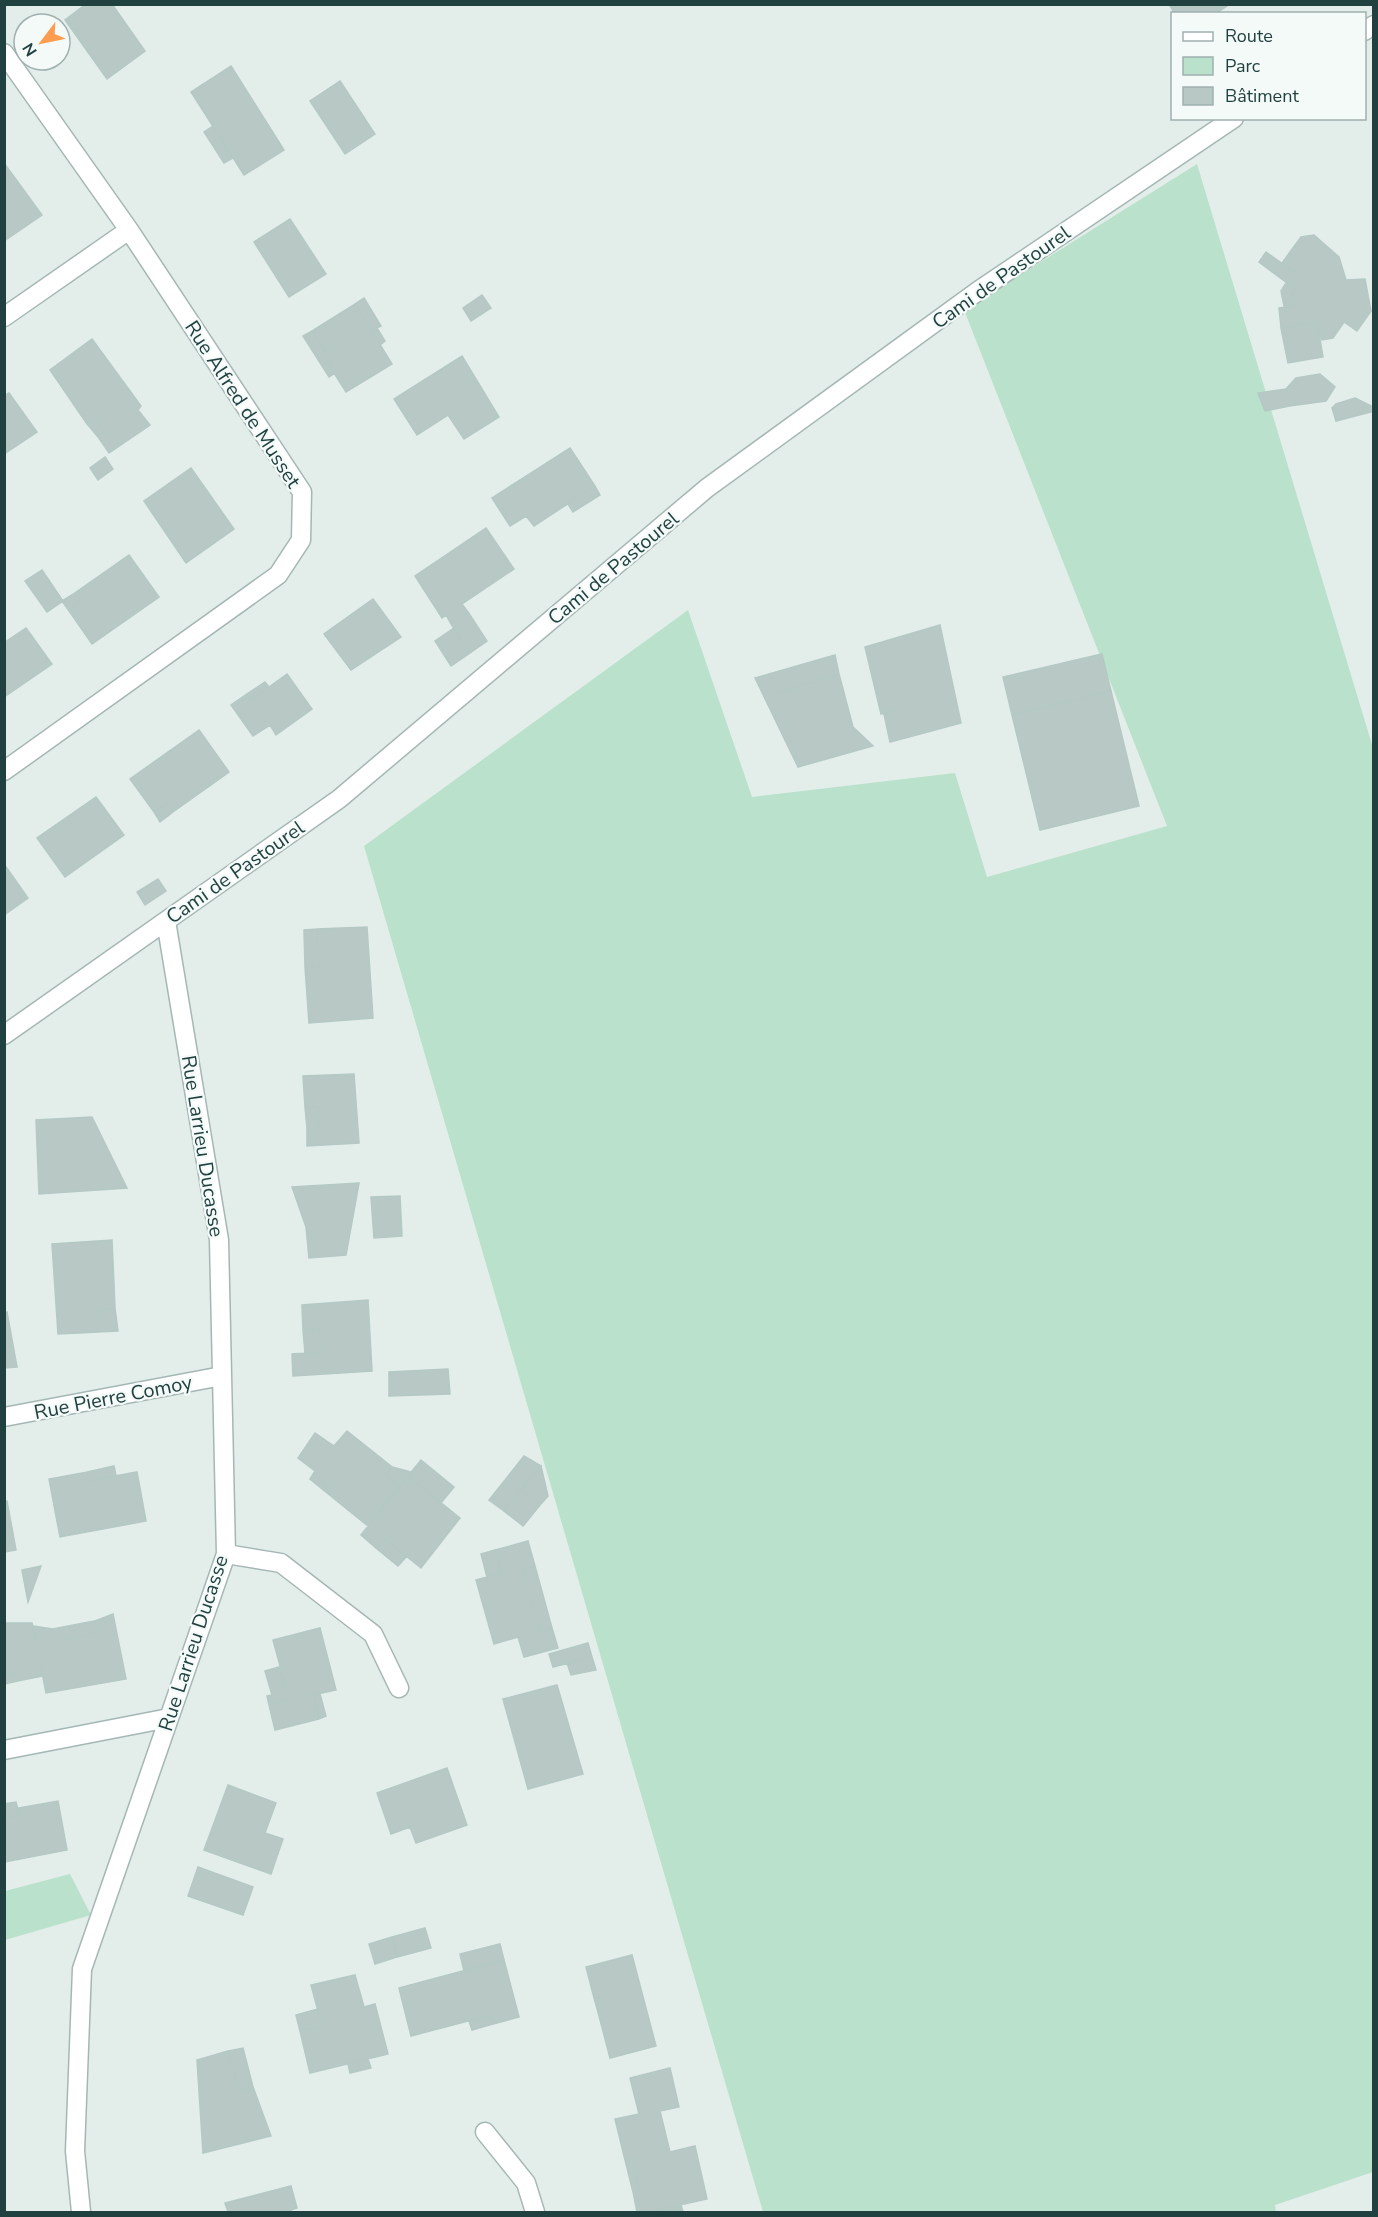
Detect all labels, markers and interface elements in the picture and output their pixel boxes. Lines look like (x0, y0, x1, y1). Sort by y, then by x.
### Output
north arrow (12, 12, 72, 72)
legend (1171, 12, 1366, 120)
text: Route (1225, 24, 1273, 48)
text: N (18, 39, 43, 60)
text: Parc (1225, 54, 1260, 78)
text: Bâtiment (1225, 84, 1299, 108)
street label: Cami de Pastourel (927, 220, 1076, 335)
street label: Rue Alfred de Musset (178, 315, 307, 494)
street label: Cami de Pastourel (542, 506, 685, 631)
street label: Cami de Pastourel (161, 815, 310, 930)
street label: Rue Larrieu Ducasse (175, 1053, 230, 1239)
street label: Rue Pierre Comoy (32, 1369, 195, 1426)
street label: Rue Larrieu Ducasse (152, 1552, 235, 1735)

